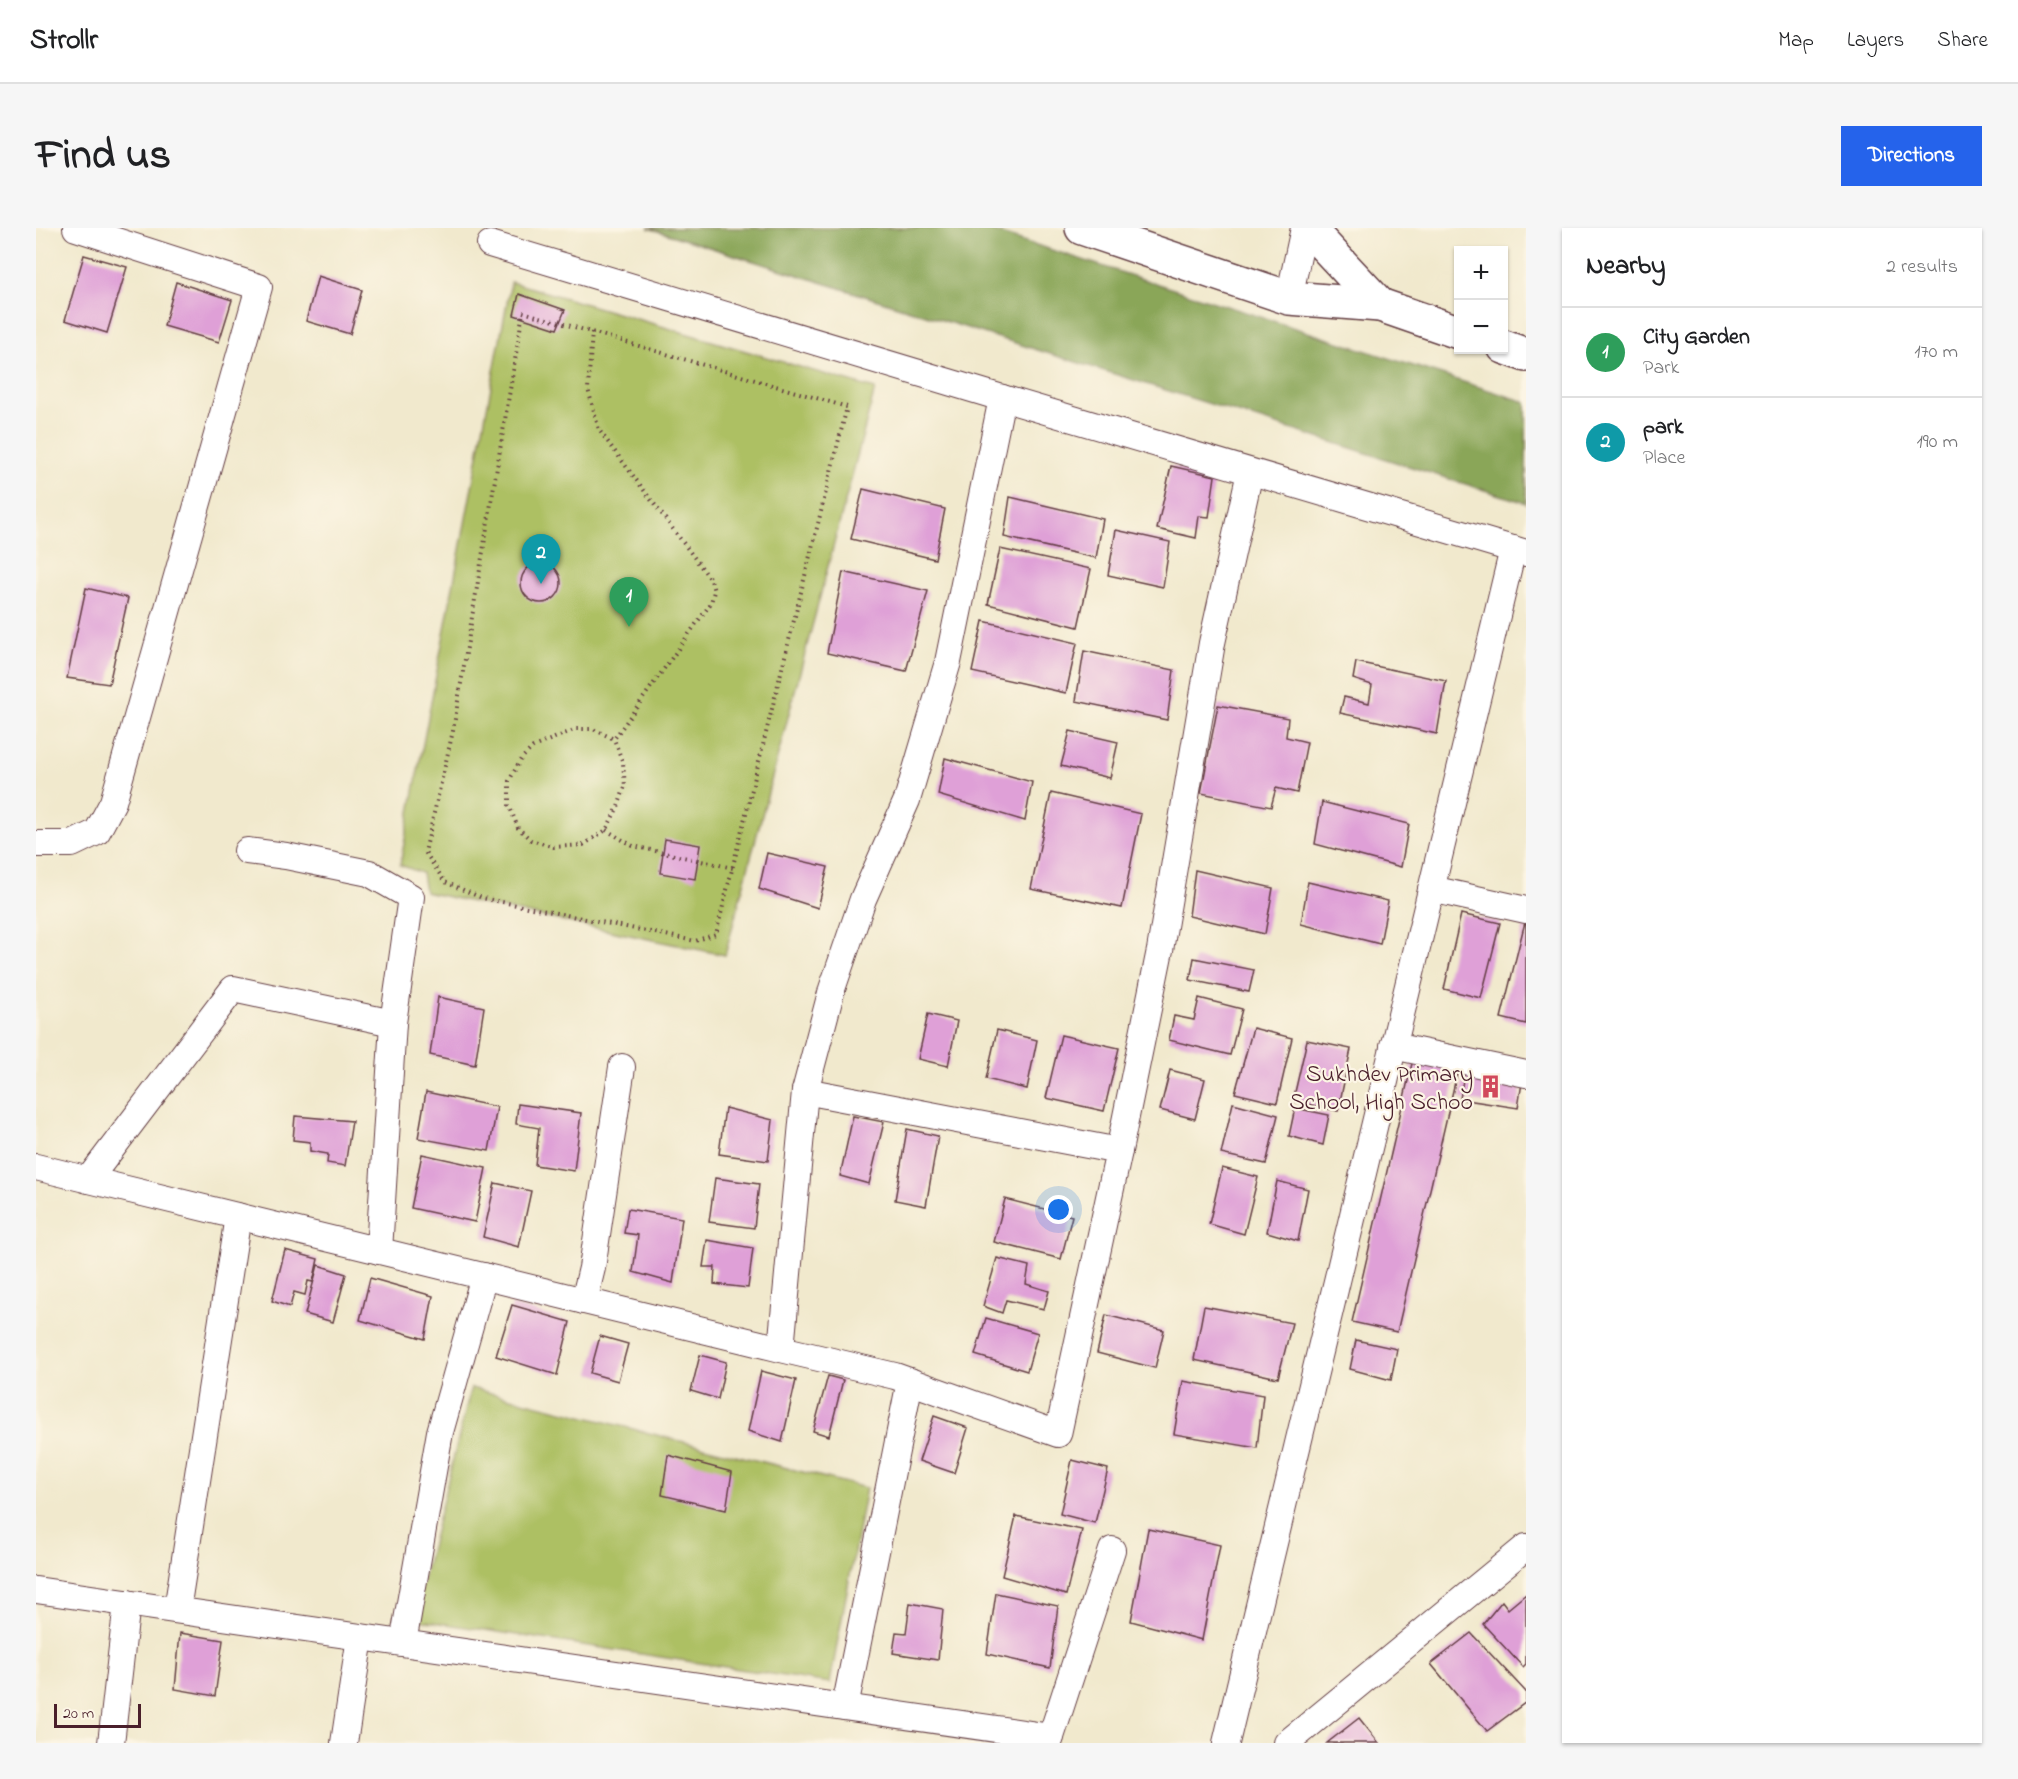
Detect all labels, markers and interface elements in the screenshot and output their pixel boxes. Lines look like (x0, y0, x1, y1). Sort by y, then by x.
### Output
text: Strollr (30, 21, 98, 62)
text: Map (1778, 26, 1814, 56)
text: Layers (1847, 26, 1904, 56)
text: Share (1937, 26, 1988, 56)
text: Find us (36, 126, 171, 187)
button: Directions (1841, 126, 1982, 186)
map controls (1454, 246, 1508, 354)
button: + (1454, 246, 1508, 300)
text: Nearby (1586, 248, 1665, 286)
text: 2 results (1886, 253, 1958, 282)
button: − (1454, 300, 1508, 354)
text: City Garden (1643, 322, 1750, 354)
text: 1 (1602, 338, 1609, 367)
text: 170 m (1914, 338, 1958, 367)
text: Park (1643, 354, 1679, 383)
text: park (1643, 412, 1683, 444)
text: 2 (1601, 428, 1610, 457)
text: 190 m (1916, 428, 1958, 457)
text: Place (1643, 444, 1685, 473)
pin: 2 (522, 534, 560, 584)
pin: 1 (610, 578, 648, 627)
place label: Sukhdev Primary School, High Schoo (1289, 1058, 1473, 1121)
building icon: Sukhdev Primary School, High Schoo (1478, 1074, 1504, 1100)
your location (1044, 1195, 1073, 1224)
scale bar (54, 1701, 141, 1728)
text: 20 m (63, 1702, 94, 1726)

